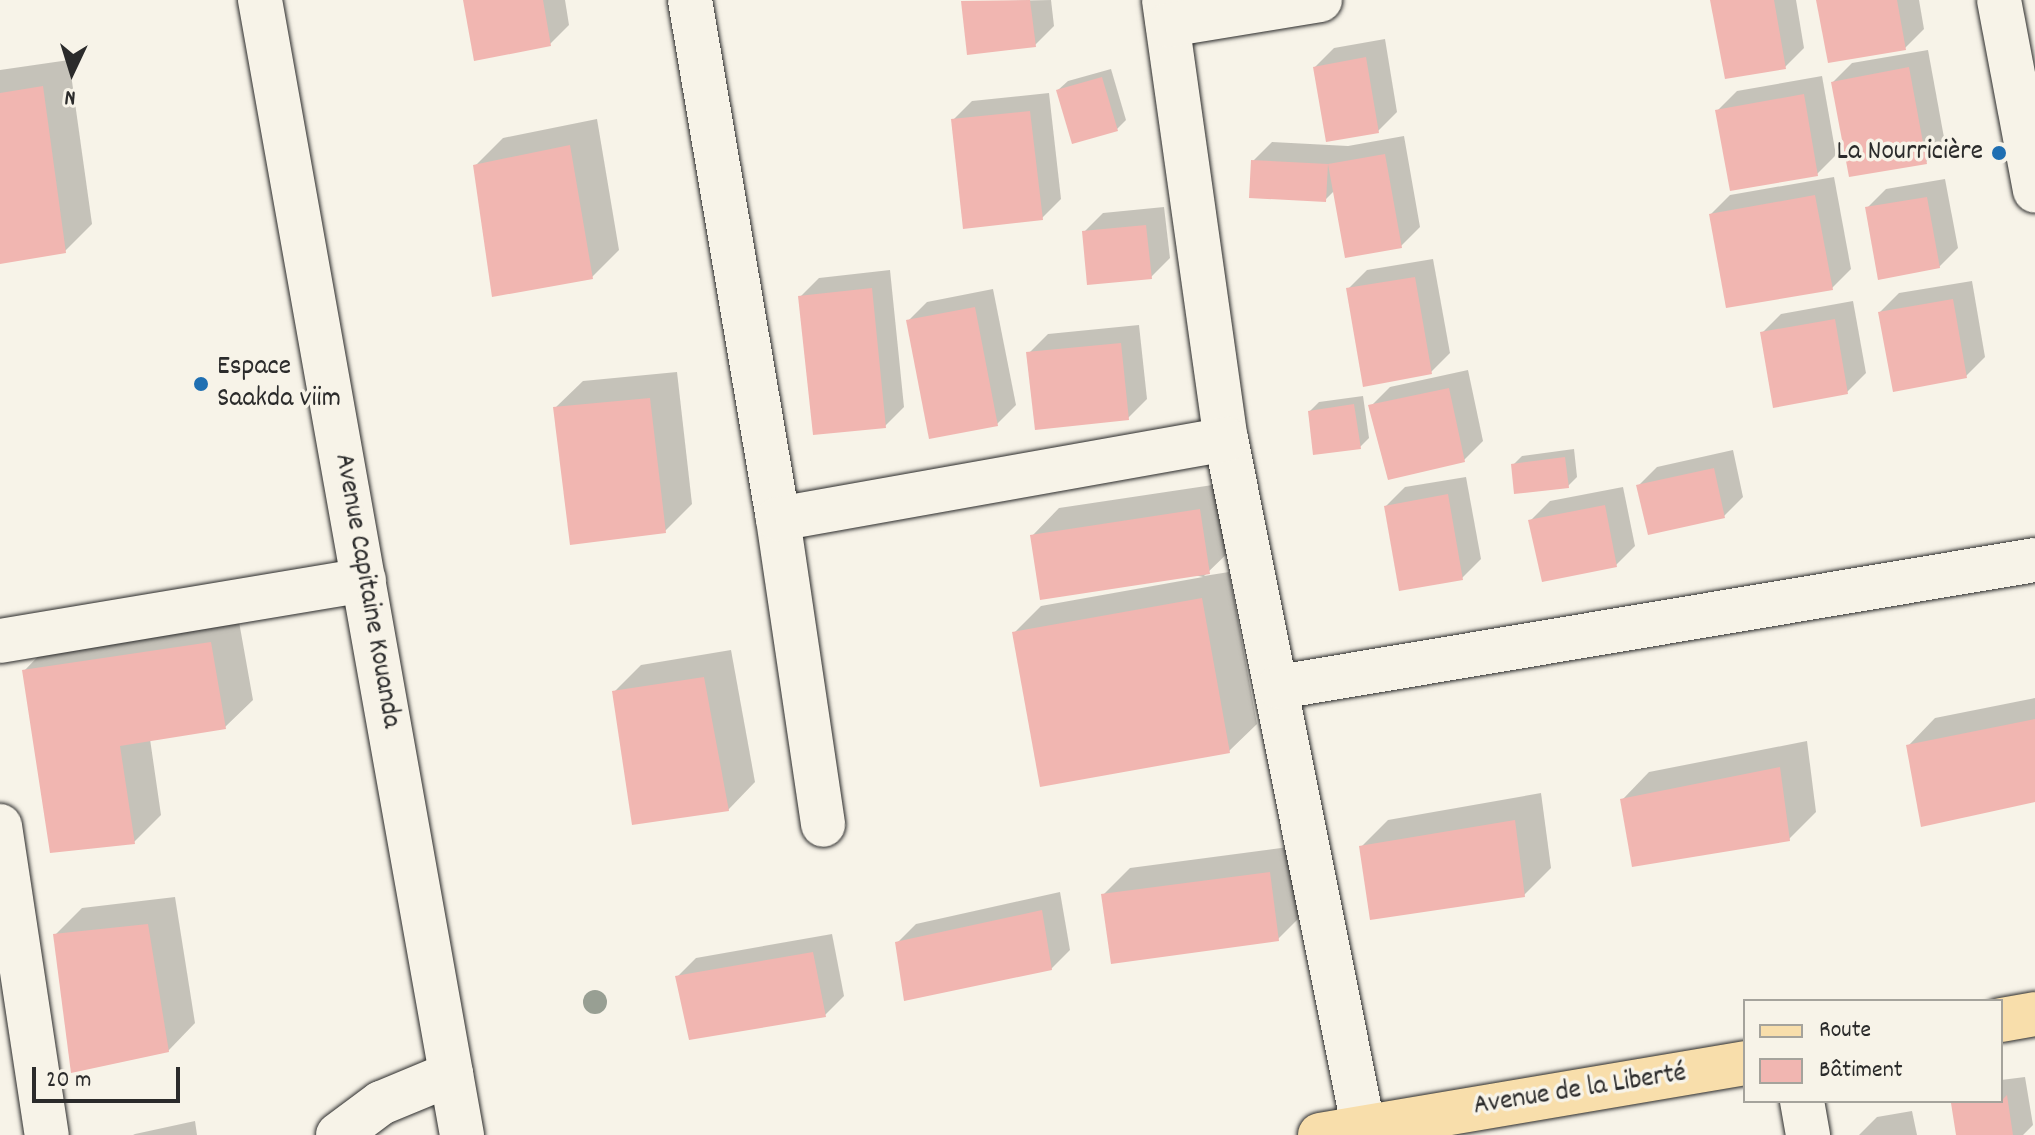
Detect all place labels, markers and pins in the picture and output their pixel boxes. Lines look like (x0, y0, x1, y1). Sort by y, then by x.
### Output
place label: La Nourricière (1837, 136, 1983, 170)
marker: La Nourricière (1990, 144, 2008, 162)
place label: Espace Saakda viim (217, 351, 341, 417)
marker: Espace Saakda viim (192, 375, 210, 393)

